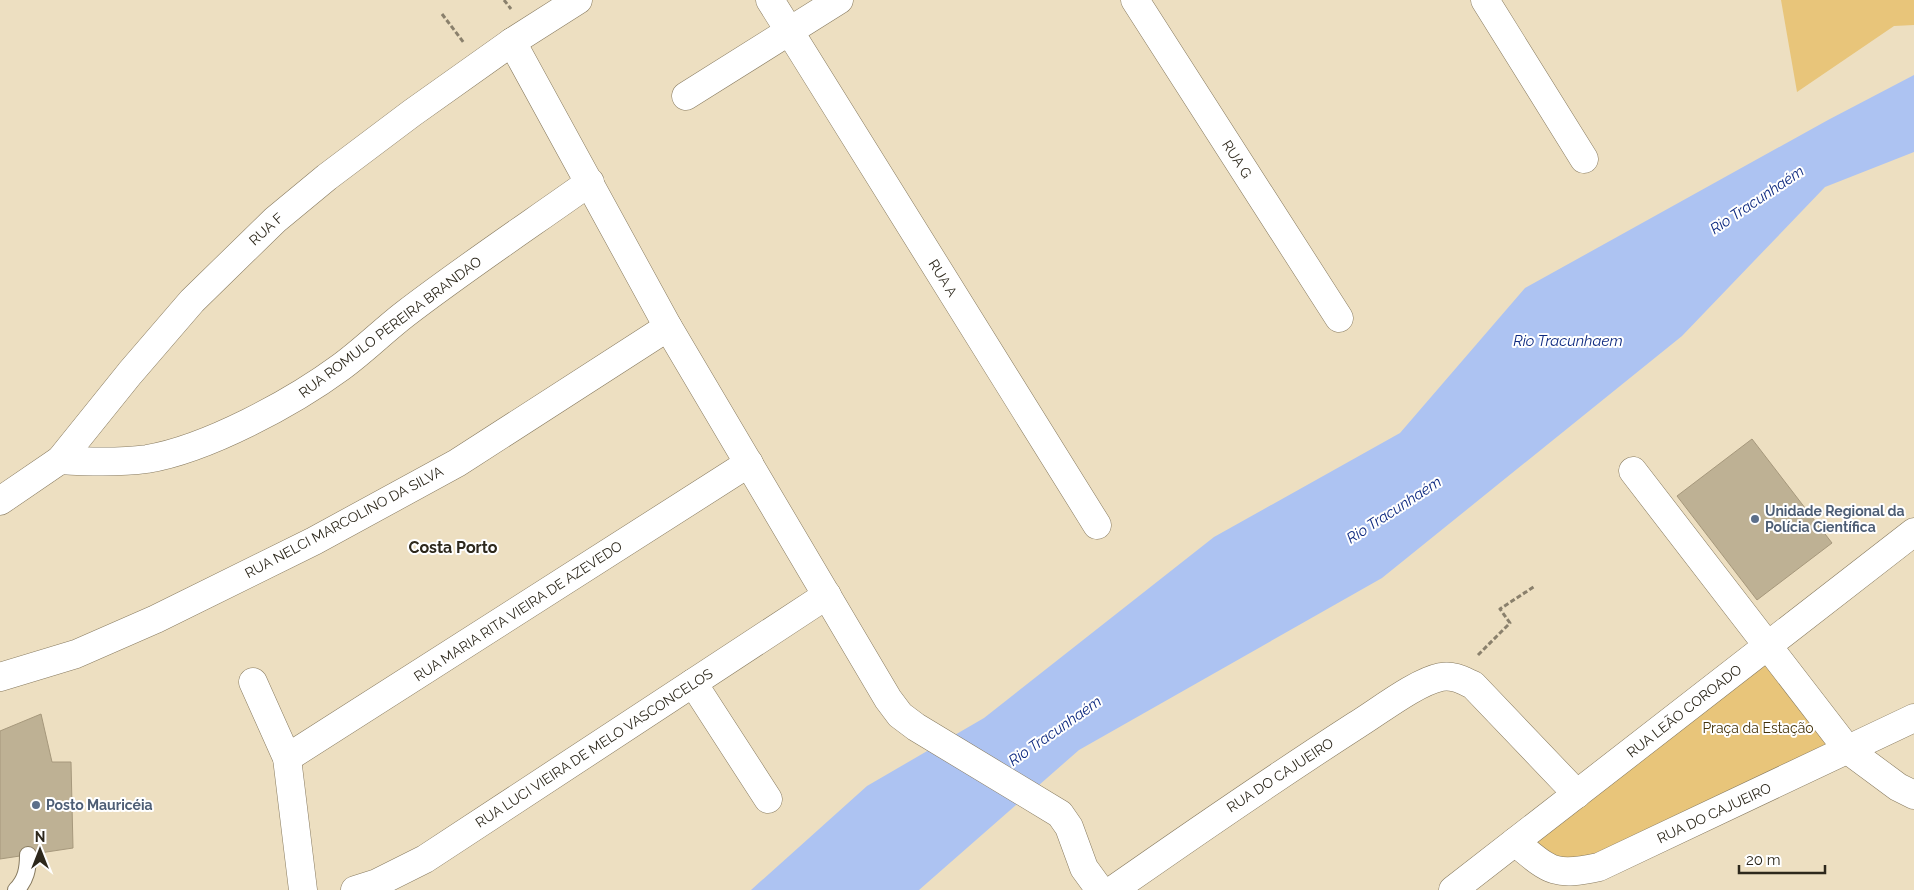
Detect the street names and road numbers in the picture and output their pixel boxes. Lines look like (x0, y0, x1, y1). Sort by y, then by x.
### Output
street label: RUA G (1219, 137, 1255, 181)
street label: RUA F (246, 210, 286, 248)
street label: RUA ROMULO PEREIRA BRANDAO (296, 253, 484, 401)
street label: RUA A (925, 256, 961, 300)
street label: RUA NELCI MARCOLINO DA SILVA (242, 463, 446, 581)
street label: RUA MARIA RITA VIEIRA DE AZEVEDO (411, 538, 625, 684)
street label: RUA LEÃO COROADO (1623, 660, 1745, 761)
street label: RUA LUCI VIEIRA DE MELO VASCONCELOS (472, 665, 716, 831)
street label: RUA DO CAJUEIRO (1224, 735, 1336, 815)
street label: RUA DO CAJUEIRO (1654, 780, 1774, 846)

